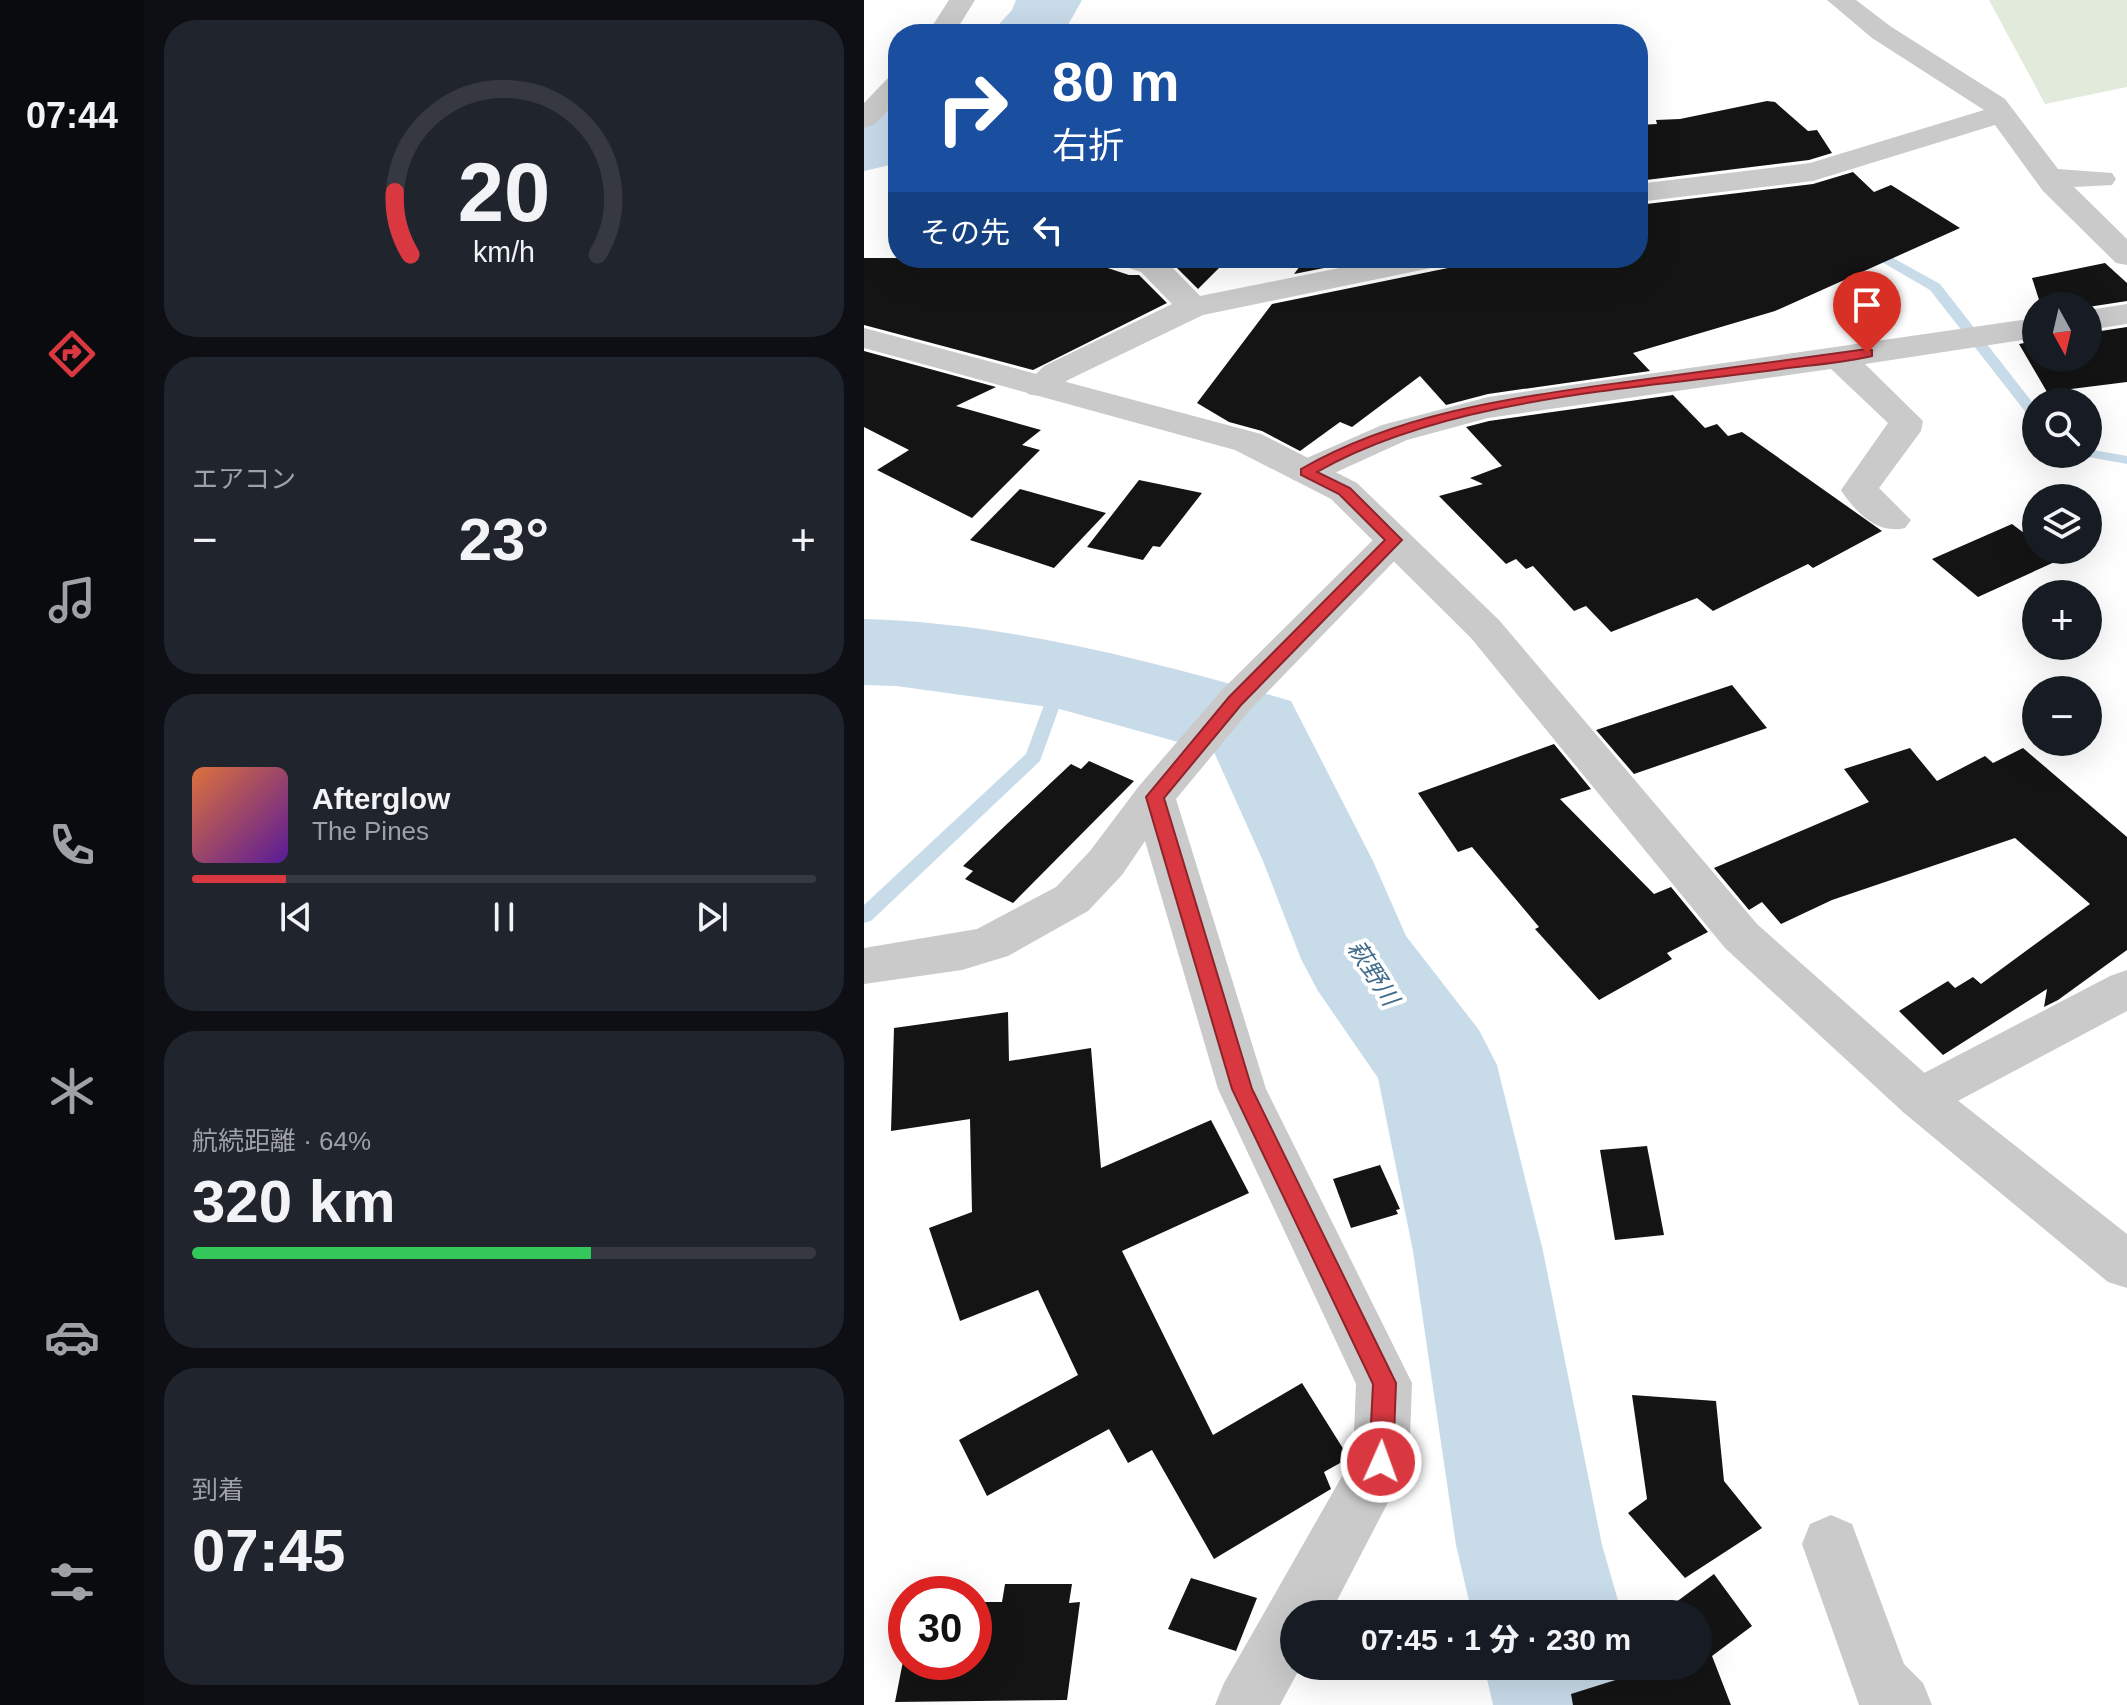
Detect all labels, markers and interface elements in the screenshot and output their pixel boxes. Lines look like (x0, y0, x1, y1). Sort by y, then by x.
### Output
text: 80 m (1052, 50, 1180, 113)
icon: right (920, 56, 1024, 160)
text: 07:44 (26, 95, 118, 136)
text: 右折 (1052, 125, 1124, 166)
text: 20 (458, 145, 550, 238)
icon: left (1026, 208, 1070, 252)
text: その先 (920, 216, 1010, 249)
text: km/h (473, 236, 535, 268)
pin (1833, 271, 1901, 353)
icon: arrive (1845, 283, 1889, 327)
north arrow (2022, 292, 2102, 372)
map controls (2022, 292, 2102, 756)
icon: directions (44, 326, 100, 382)
button: search (2022, 388, 2102, 468)
text: エアコン (192, 464, 296, 494)
button: layers (2022, 484, 2102, 564)
text: 23° (459, 506, 549, 573)
text: − (192, 515, 218, 564)
text: + (790, 515, 816, 564)
icon: music (44, 572, 100, 628)
button: + (2022, 580, 2102, 660)
button: − (2022, 676, 2102, 756)
text: Afterglow (312, 782, 450, 815)
text: The Pines (312, 816, 429, 846)
icon: phone (44, 817, 100, 873)
icon: previous (274, 895, 318, 939)
icon: pause (482, 895, 526, 939)
icon: next (690, 895, 734, 939)
water label: 萩野川 (1342, 935, 1406, 1013)
icon: climate (44, 1063, 100, 1119)
text: 航続距離 · 64% (192, 1126, 371, 1156)
text: 320 km (192, 1168, 396, 1235)
icon: car (44, 1309, 100, 1365)
position arrow (1339, 1420, 1423, 1504)
text: 到着 (192, 1475, 244, 1505)
text: 07:45 (192, 1517, 345, 1584)
icon: filters (44, 1554, 100, 1610)
speed limit sign: 30 (888, 1576, 992, 1680)
text: 07:45 · 1 分 · 230 m (1361, 1623, 1631, 1656)

